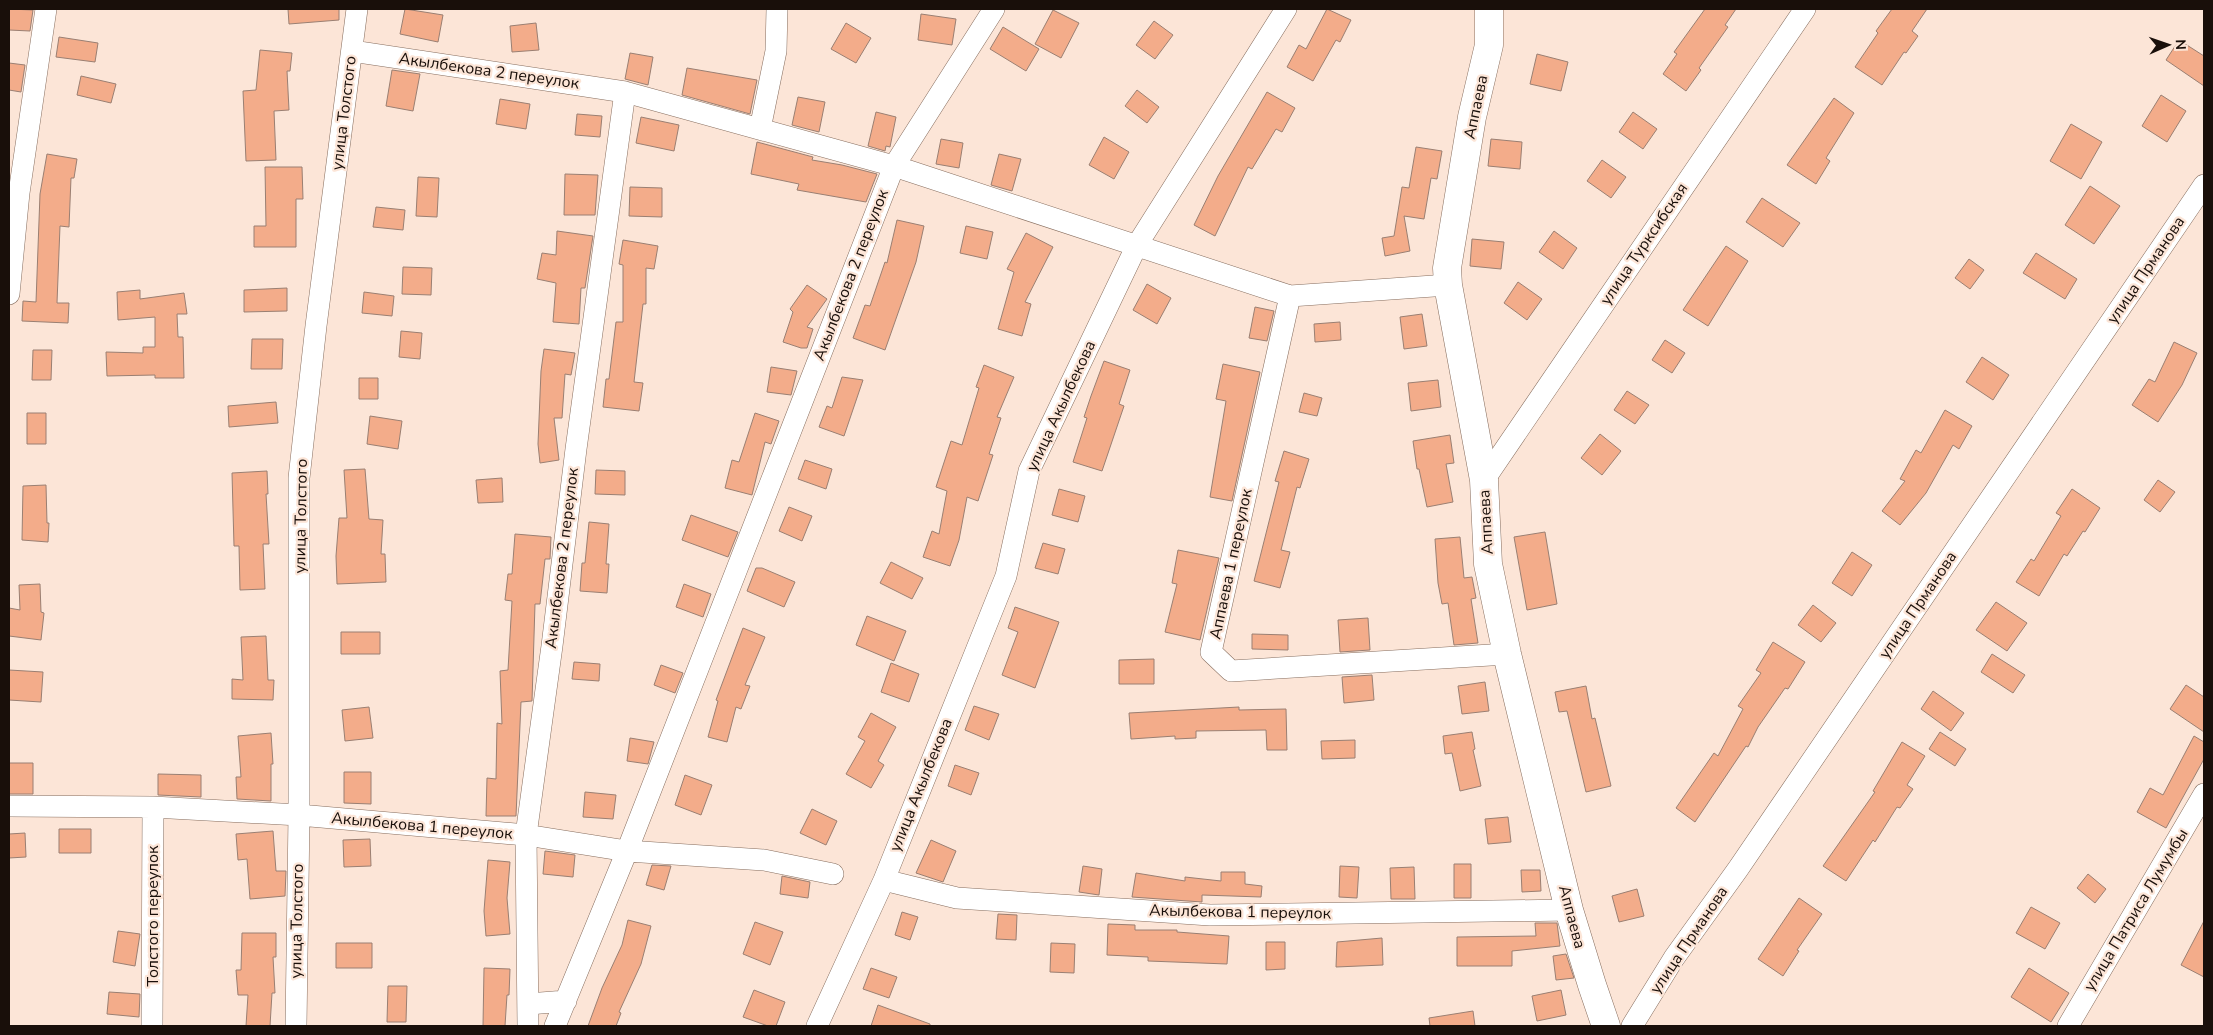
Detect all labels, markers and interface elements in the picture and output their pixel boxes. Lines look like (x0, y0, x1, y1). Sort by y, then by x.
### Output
north arrow (2143, 20, 2193, 70)
text: N (2171, 39, 2190, 50)
street label: Акылбекова 2 переулок (397, 47, 581, 95)
street label: улица Толстого (326, 55, 362, 171)
street label: Аппаева (1458, 73, 1494, 141)
street label: улица Турксибская (1595, 179, 1693, 309)
street label: Акылбекова 2 переулок (808, 186, 894, 364)
street label: улица Прманова (2102, 212, 2190, 328)
street label: улица Акылбекова (1021, 337, 1101, 475)
street label: улица Толстого (289, 458, 313, 574)
street label: Акылбекова 2 переулок (540, 466, 584, 650)
street label: Аппаева 1 переулок (1204, 486, 1258, 641)
street label: Аппаева (1473, 489, 1499, 555)
street label: улица Прманова (1874, 547, 1962, 663)
street label: улица Акылбекова (884, 715, 958, 855)
street label: Акылбекова 1 переулок (330, 807, 514, 845)
street label: улица Патриса Лумумбы (2079, 825, 2193, 995)
street label: Толстого переулок (142, 845, 164, 986)
street label: улица Толстого (285, 863, 309, 979)
street label: улица Прманова (1645, 882, 1733, 998)
street label: Аппаева (1553, 883, 1591, 951)
street label: Акылбекова 1 переулок (1149, 899, 1332, 925)

